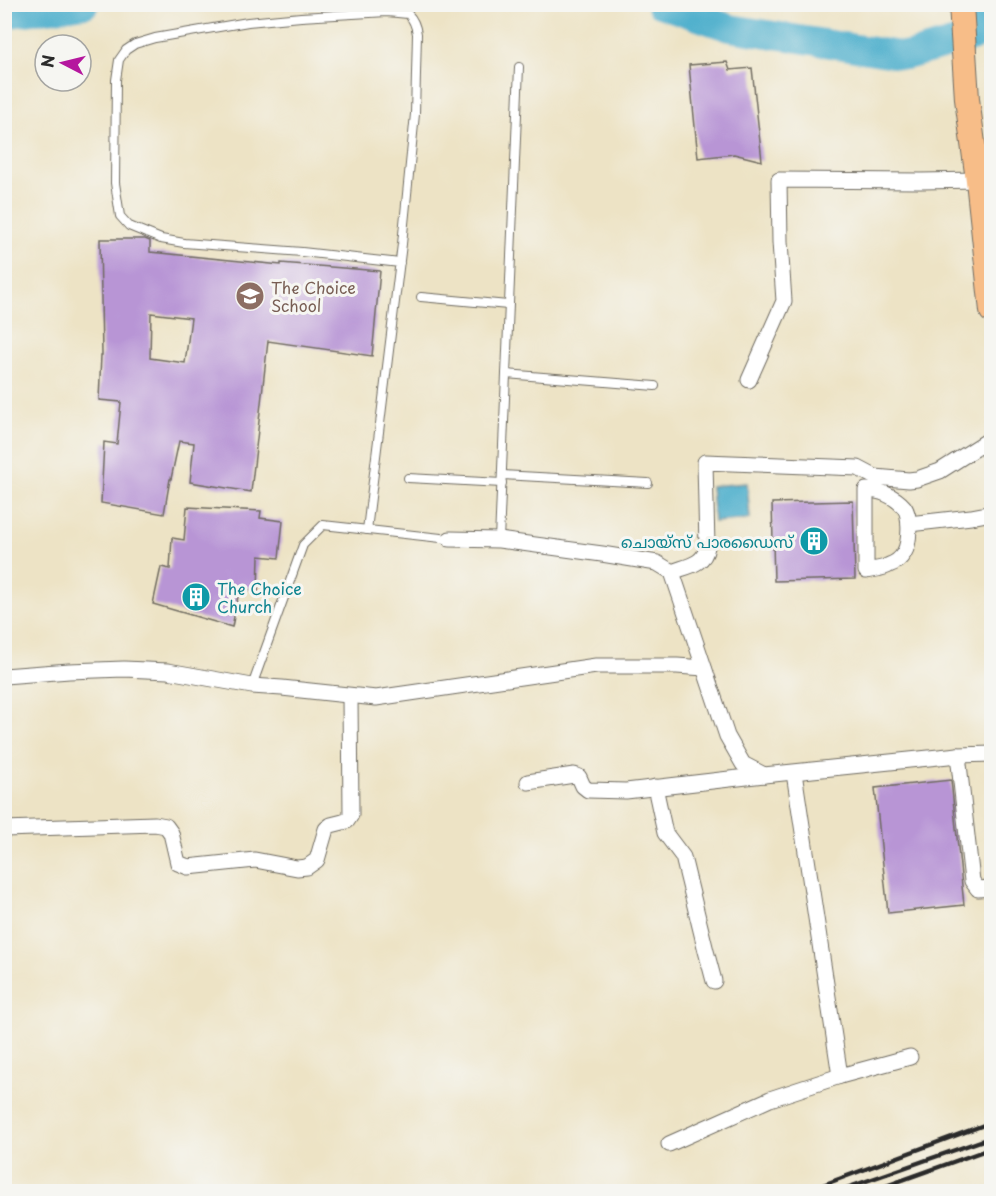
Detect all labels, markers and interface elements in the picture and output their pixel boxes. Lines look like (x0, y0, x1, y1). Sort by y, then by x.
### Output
north arrow (33, 33, 93, 93)
text: N (34, 53, 60, 69)
place label: The Choice School (271, 275, 356, 317)
school or university icon: The Choice School (234, 280, 266, 312)
building icon: ചൊയ്സ് പാരഡൈസ് (798, 525, 830, 557)
place label: ചൊയ്സ് പാരഡൈസ് (621, 529, 795, 553)
place label: The Choice Church (217, 576, 302, 618)
building icon: The Choice Church (180, 581, 212, 613)

